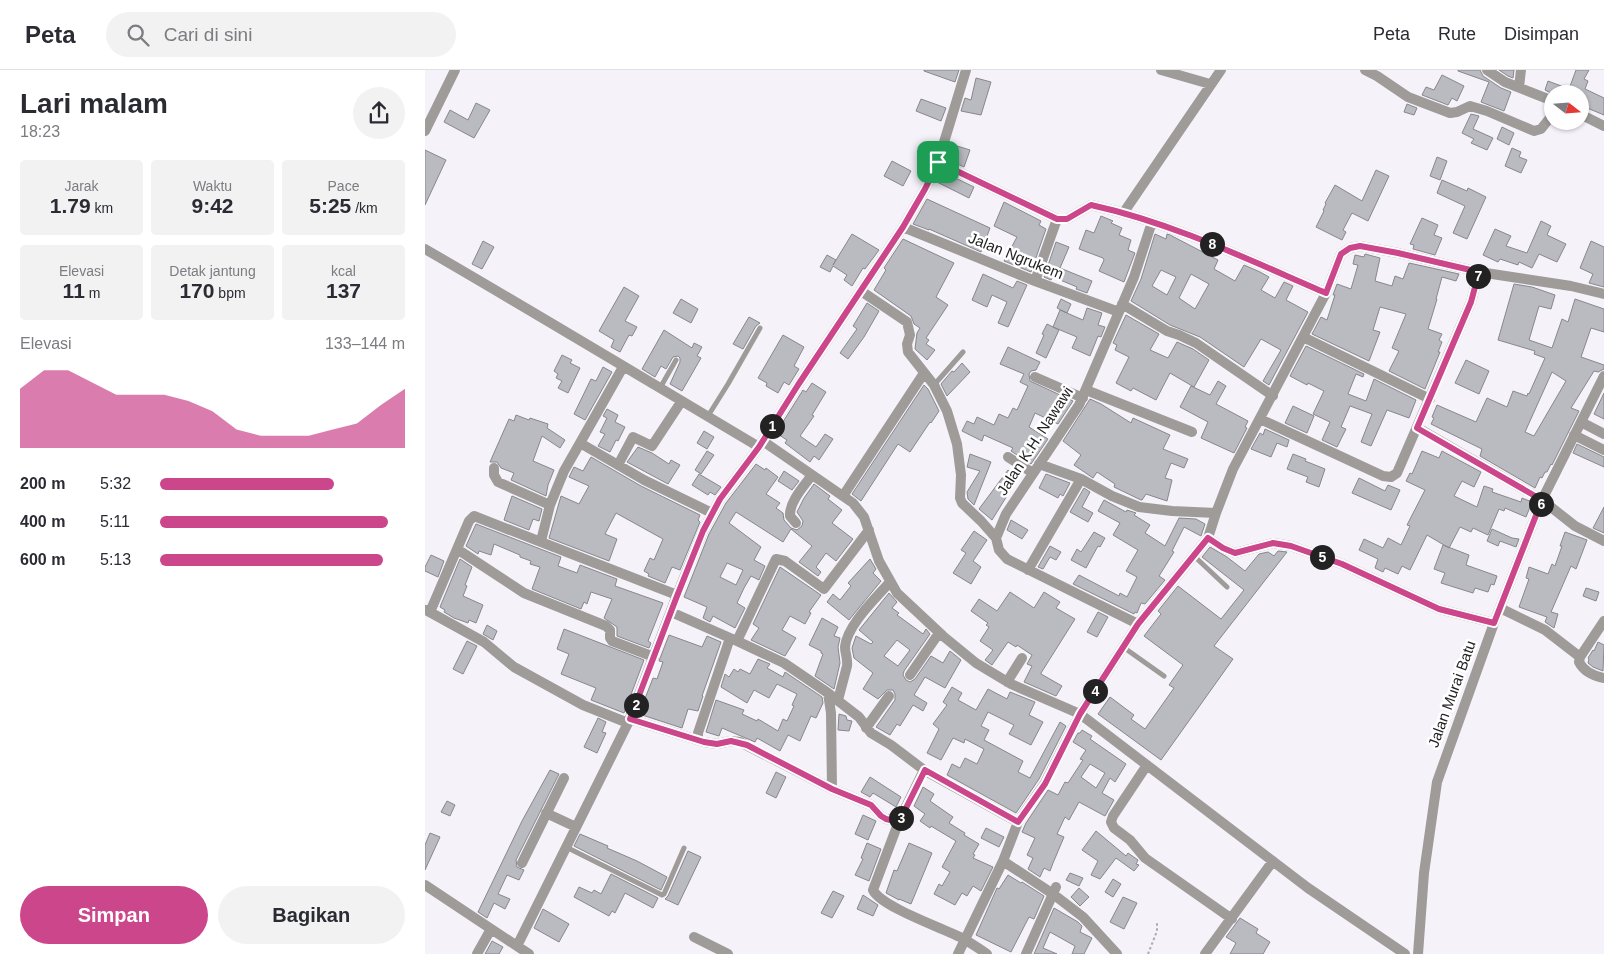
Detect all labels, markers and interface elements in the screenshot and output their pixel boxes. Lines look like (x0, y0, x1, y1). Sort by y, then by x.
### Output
search box (106, 12, 456, 57)
text: Peta (25, 21, 76, 48)
icon: search (124, 21, 152, 49)
text: Cari di sini (164, 24, 252, 45)
text: Peta (1373, 24, 1410, 44)
text: Rute (1438, 24, 1476, 44)
text: Disimpan (1504, 24, 1579, 44)
north arrow (1544, 85, 1589, 130)
map controls (1544, 85, 1589, 130)
button: share (353, 87, 405, 139)
text: Lari malam (20, 88, 168, 119)
text: 18:23 (20, 123, 60, 140)
pin (917, 141, 959, 183)
icon: arrive (924, 148, 952, 176)
text: Jarak (64, 178, 99, 194)
text: Waktu (193, 178, 232, 194)
text: Pace (328, 178, 359, 194)
text: 1.79 (50, 194, 91, 217)
text: 9:42 (191, 194, 234, 217)
text: 5:25 (309, 194, 351, 217)
text: km (91, 200, 113, 216)
text: /km (351, 200, 378, 216)
street label: Jalan Ngrukem (966, 229, 1066, 282)
pin: 8 (1199, 232, 1225, 256)
text: 8 (1209, 236, 1216, 252)
text: Elevasi (59, 263, 104, 279)
text: Detak jantung (169, 263, 256, 279)
text: kcal (331, 263, 356, 279)
pin: 7 (1465, 264, 1491, 288)
text: 7 (1475, 268, 1482, 284)
text: 11 (63, 279, 85, 302)
text: 170 (179, 279, 214, 302)
text: 137 (326, 279, 361, 302)
text: m (85, 285, 100, 301)
text: bpm (214, 285, 246, 301)
text: Elevasi (20, 335, 72, 352)
text: 133–144 m (325, 335, 405, 352)
street label: Jalan K.H. Nawawi (993, 383, 1076, 498)
pin: 1 (759, 414, 785, 438)
text: 1 (769, 418, 776, 434)
text: 200 m (20, 475, 65, 492)
text: 5:32 (100, 475, 131, 492)
pin: 6 (1529, 492, 1553, 516)
text: 6 (1538, 496, 1545, 512)
text: 400 m (20, 513, 65, 530)
text: 5:11 (100, 513, 130, 530)
pin: 5 (1309, 544, 1335, 570)
text: 5 (1319, 549, 1326, 565)
text: 600 m (20, 551, 65, 568)
text: 5:13 (100, 551, 131, 568)
street label: Jalan Murai Batu (1424, 638, 1479, 750)
pin: 4 (1083, 678, 1107, 704)
text: 4 (1092, 683, 1099, 699)
pin: 2 (623, 692, 649, 718)
text: 2 (633, 697, 640, 713)
pin: 3 (889, 806, 913, 830)
text: 3 (898, 810, 905, 826)
button: Simpan (20, 886, 208, 944)
button: Bagikan (218, 886, 405, 944)

